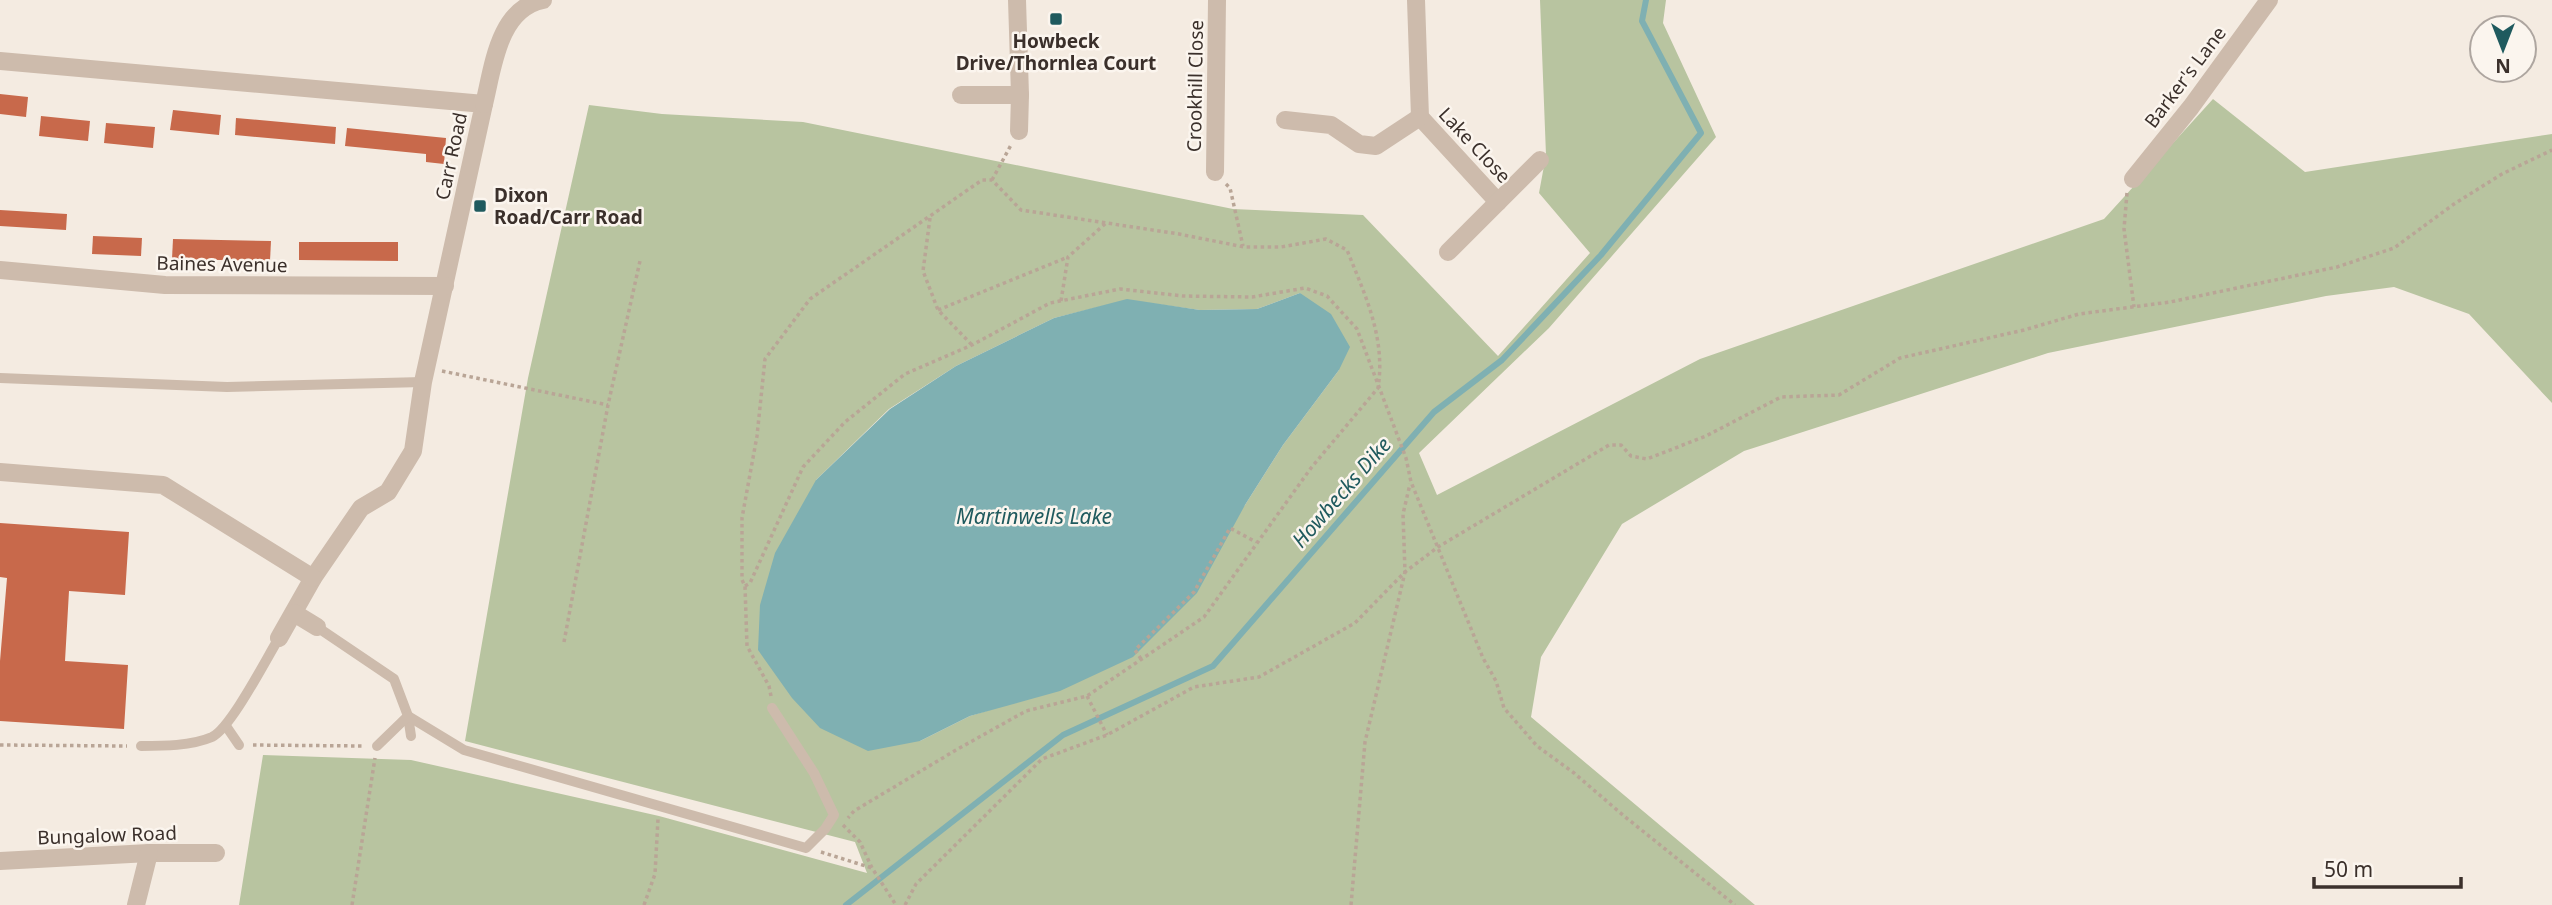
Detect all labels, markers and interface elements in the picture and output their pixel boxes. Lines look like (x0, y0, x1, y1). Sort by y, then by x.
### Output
marker: Howbeck Drive/Thornlea Court (1048, 11, 1064, 27)
north arrow (2468, 14, 2538, 84)
street label: Crookhill Close (1181, 20, 1209, 152)
street label: Barker's Lane (2138, 21, 2232, 133)
place label: Howbeck Drive/Thornlea Court (956, 28, 1156, 76)
text: N (2495, 53, 2511, 79)
street label: Lake Close (1433, 102, 1517, 188)
street label: Carr Road (429, 110, 473, 202)
place label: Dixon Road/Carr Road (494, 182, 643, 230)
marker: Dixon Road/Carr Road (472, 198, 488, 214)
street label: Baines Avenue (156, 250, 288, 278)
water label: Howbecks Dike (1285, 431, 1397, 553)
water label: Martinwells Lake (956, 502, 1112, 530)
street label: Bungalow Road (37, 820, 177, 850)
scale bar (2314, 846, 2461, 890)
text: 50 m (2324, 855, 2373, 883)

